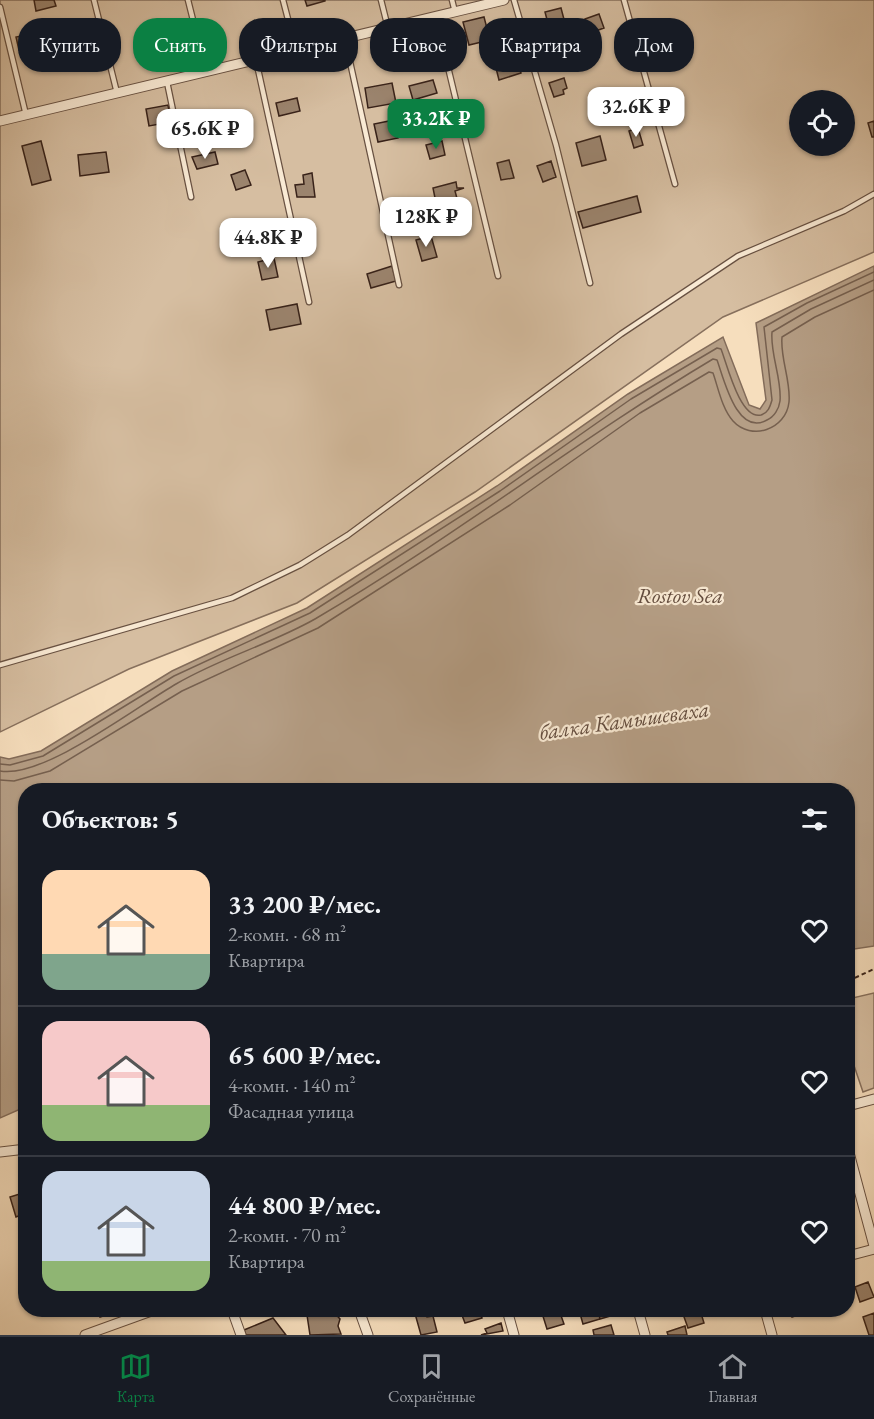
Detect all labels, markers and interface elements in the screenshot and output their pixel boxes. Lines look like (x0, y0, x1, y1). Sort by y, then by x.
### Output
chip: Купить (18, 18, 121, 72)
chip: Снять (133, 18, 227, 72)
chip: Фильтры (239, 18, 358, 72)
chip: Новое (370, 18, 467, 72)
chip: Квартира (479, 18, 602, 72)
chip: Дом (614, 18, 694, 72)
pin: 32.6K ₽ (581, 87, 691, 138)
map controls (789, 90, 855, 156)
button: locate (789, 90, 855, 156)
text: 32.6K ₽ (602, 93, 670, 119)
pin: 33.2K ₽ (381, 99, 491, 150)
text: 33.2K ₽ (402, 105, 470, 131)
pin: 65.6K ₽ (150, 109, 260, 160)
text: 65.6K ₽ (171, 115, 239, 141)
pin: 128K ₽ (377, 197, 475, 248)
text: 128K ₽ (394, 203, 458, 229)
pin: 44.8K ₽ (213, 218, 323, 269)
text: 44.8K ₽ (234, 224, 302, 250)
water label: Rostov Sea (637, 581, 723, 610)
water label: балка Камышеваха (537, 694, 711, 747)
text: Объектов: 5 (42, 802, 179, 836)
icon: filters (798, 803, 831, 836)
text: 33 200 ₽/мес. (228, 887, 381, 921)
icon: home (90, 894, 162, 966)
icon: heart (798, 914, 831, 947)
text: 2-комн. · 68 m² (228, 921, 346, 947)
text: Квартира (228, 947, 305, 973)
text: 65 600 ₽/мес. (228, 1038, 381, 1072)
icon: home (90, 1045, 162, 1117)
icon: heart (798, 1065, 831, 1098)
text: 4-комн. · 140 m² (228, 1072, 356, 1098)
text: Фасадная улица (228, 1098, 354, 1124)
text: 44 800 ₽/мес. (228, 1188, 381, 1222)
icon: home (90, 1195, 162, 1267)
icon: heart (798, 1215, 831, 1248)
text: 2-комн. · 70 m² (228, 1222, 346, 1248)
text: Квартира (228, 1248, 305, 1274)
tab: Карта (117, 1350, 155, 1407)
tab: Сохранённые (388, 1350, 475, 1407)
tab: Главная (709, 1350, 757, 1407)

